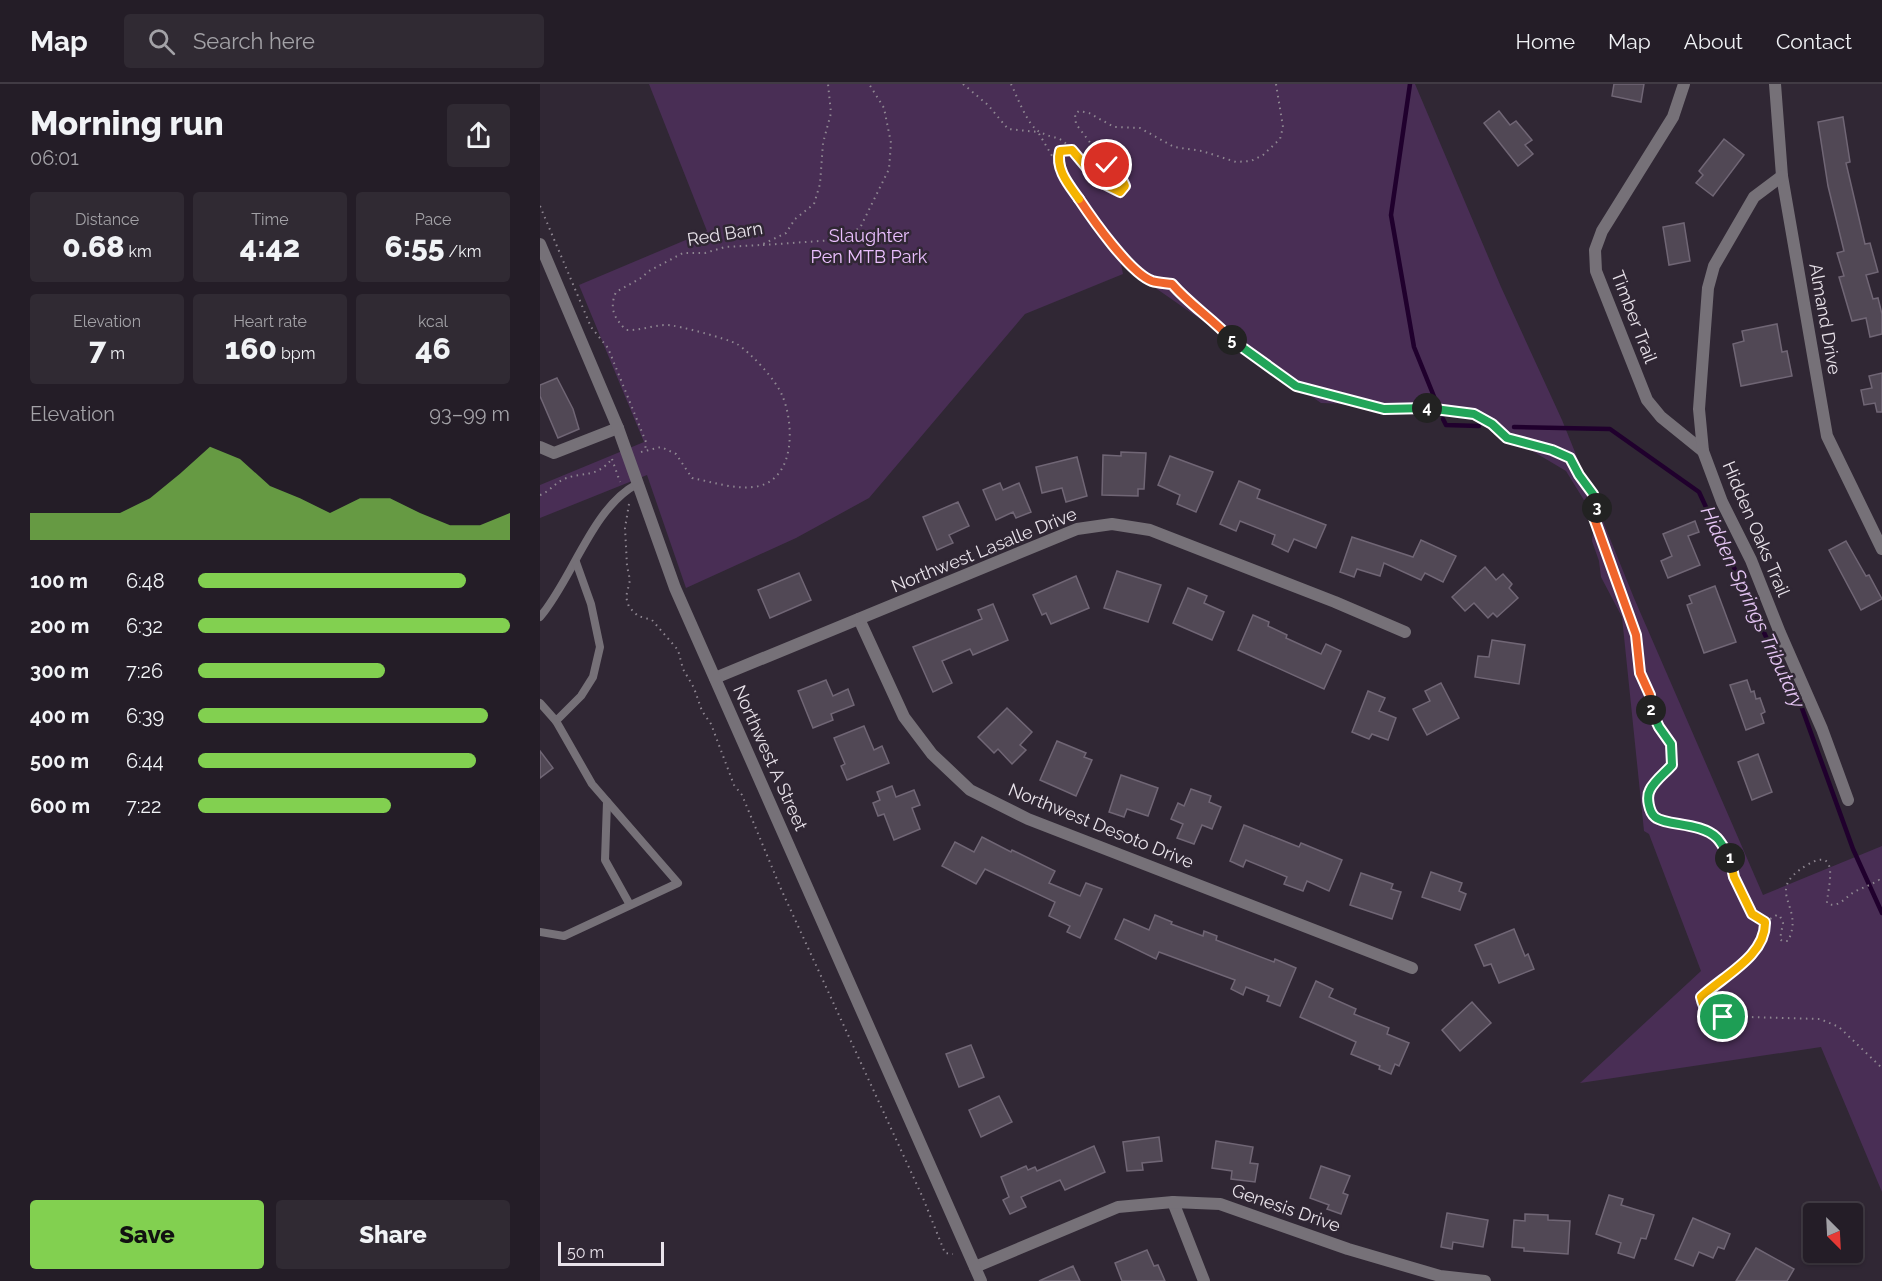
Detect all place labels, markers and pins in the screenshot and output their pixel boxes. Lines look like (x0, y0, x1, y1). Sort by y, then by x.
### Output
pin (1081, 139, 1132, 190)
pin: 5 (1217, 325, 1247, 355)
pin: 4 (1412, 393, 1442, 423)
pin: 3 (1582, 493, 1612, 523)
pin: 2 (1636, 695, 1666, 725)
pin: 1 (1715, 843, 1745, 873)
pin (1697, 991, 1748, 1042)

